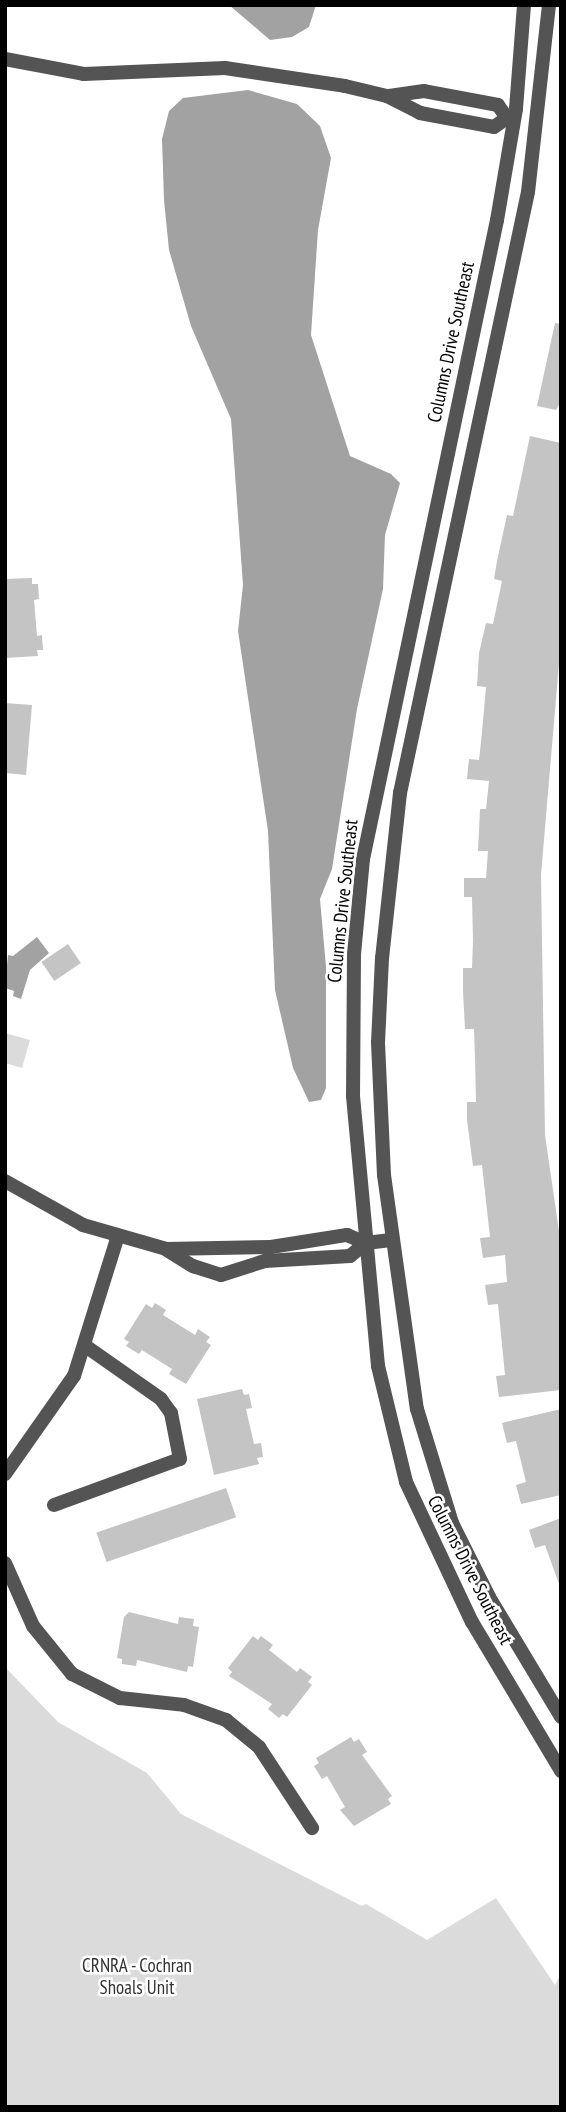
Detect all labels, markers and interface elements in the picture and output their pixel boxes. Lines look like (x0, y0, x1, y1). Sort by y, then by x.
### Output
street label: Columns Drive Southeast (423, 259, 479, 425)
street label: Columns Drive Southeast (323, 818, 363, 984)
street label: Columns Drive Southeast (423, 1492, 517, 1648)
park label: CRNRA - Cochran Shoals Unit (81, 1955, 193, 1999)

